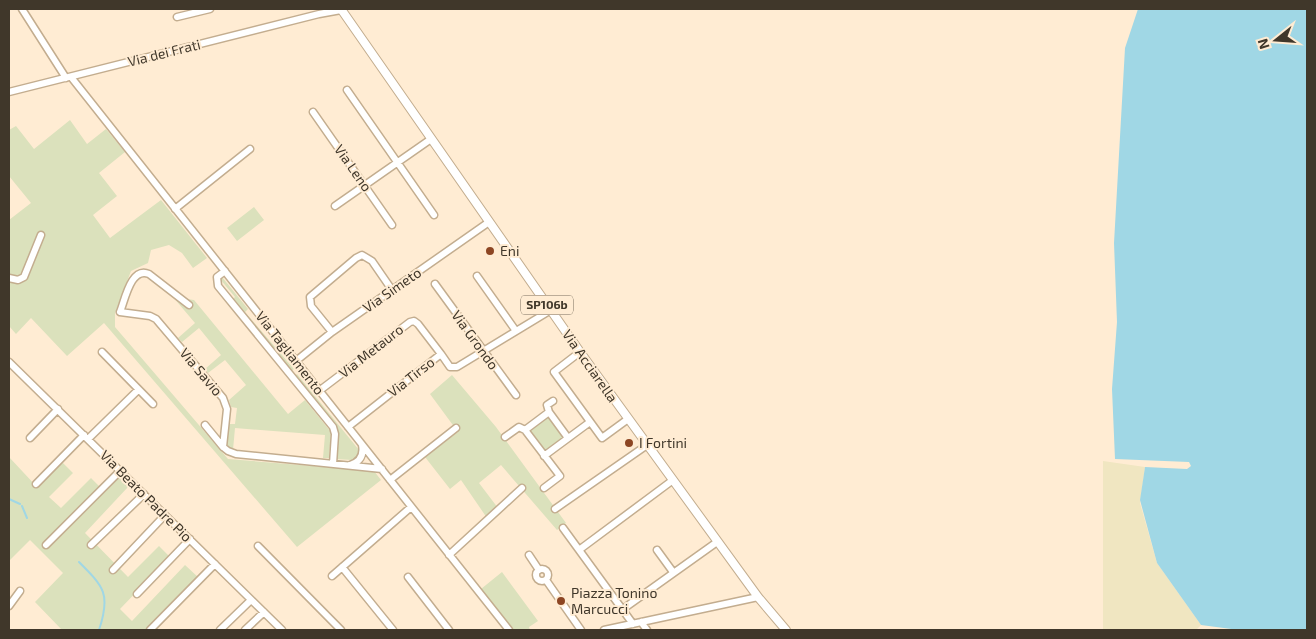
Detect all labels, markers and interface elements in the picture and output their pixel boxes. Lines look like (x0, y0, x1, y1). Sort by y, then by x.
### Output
north arrow (1251, 15, 1301, 65)
street label: Via dei Frati (126, 35, 202, 70)
text: N (1253, 37, 1273, 51)
street label: Via Leno (331, 141, 376, 195)
place label: Eni (500, 242, 519, 259)
marker: Eni (484, 245, 496, 257)
street label: Via Simeto (359, 263, 424, 316)
road number: SP106b (521, 296, 573, 314)
street label: Via Grondo (448, 307, 503, 373)
street label: Via Tagliamento (253, 308, 328, 398)
street label: Via Metauro (335, 320, 406, 381)
street label: Via Acciarella (559, 326, 622, 405)
street label: Via Savio (176, 344, 226, 399)
street label: Via Tirso (384, 353, 438, 400)
place label: I Fortini (639, 434, 687, 451)
marker: I Fortini (623, 437, 635, 449)
street label: Via Beato Padre Pio (97, 446, 196, 545)
place label: Piazza Tonino Marcucci (571, 584, 657, 617)
marker: Piazza Tonino Marcucci (555, 595, 567, 607)

